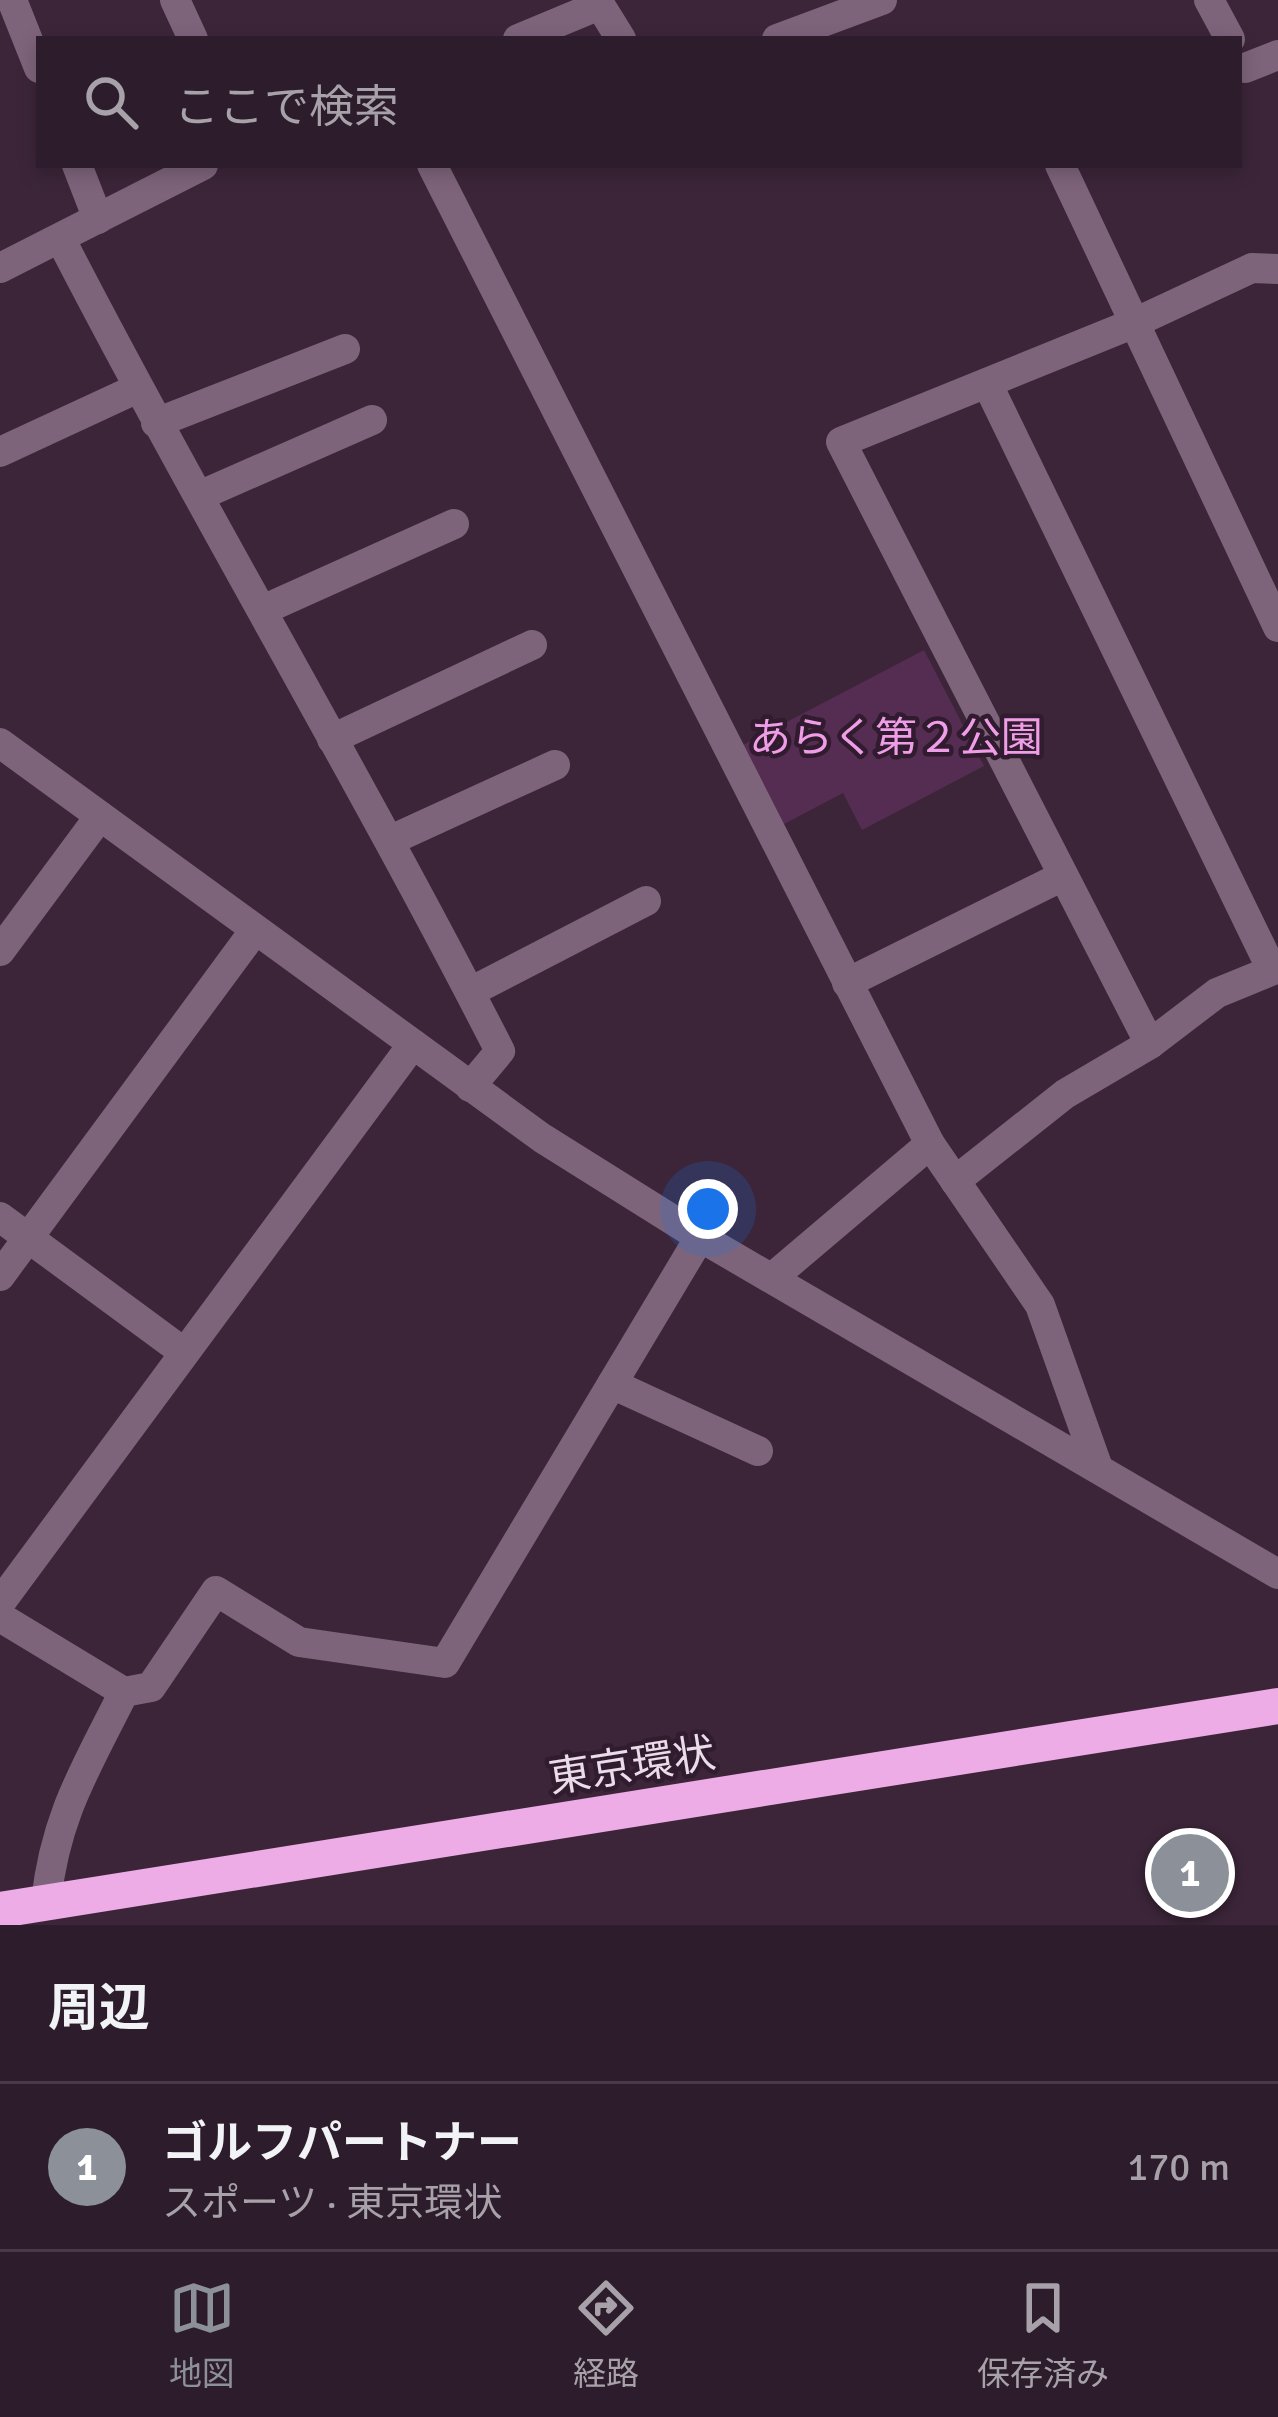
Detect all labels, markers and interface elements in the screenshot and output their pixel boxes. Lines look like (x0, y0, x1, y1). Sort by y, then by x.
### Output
search box (36, 36, 1242, 168)
icon: search (78, 69, 144, 135)
text: ここで検索 (174, 80, 399, 135)
park label: あらく第２公園 (749, 713, 1043, 764)
your location (678, 1179, 738, 1239)
street label: 東京環状 (545, 1728, 719, 1804)
pin: 1 (1151, 1828, 1229, 1918)
text: 周辺 (48, 1977, 150, 2040)
text: ゴルフパートナー (162, 2116, 522, 2171)
text: 1 (76, 2143, 98, 2191)
text: 170 m (1127, 2143, 1230, 2191)
text: スポーツ · 東京環状 (162, 2179, 502, 2227)
tab: 地図 (169, 2275, 235, 2395)
tab: 経路 (573, 2275, 639, 2395)
tab: 保存済み (977, 2275, 1109, 2395)

